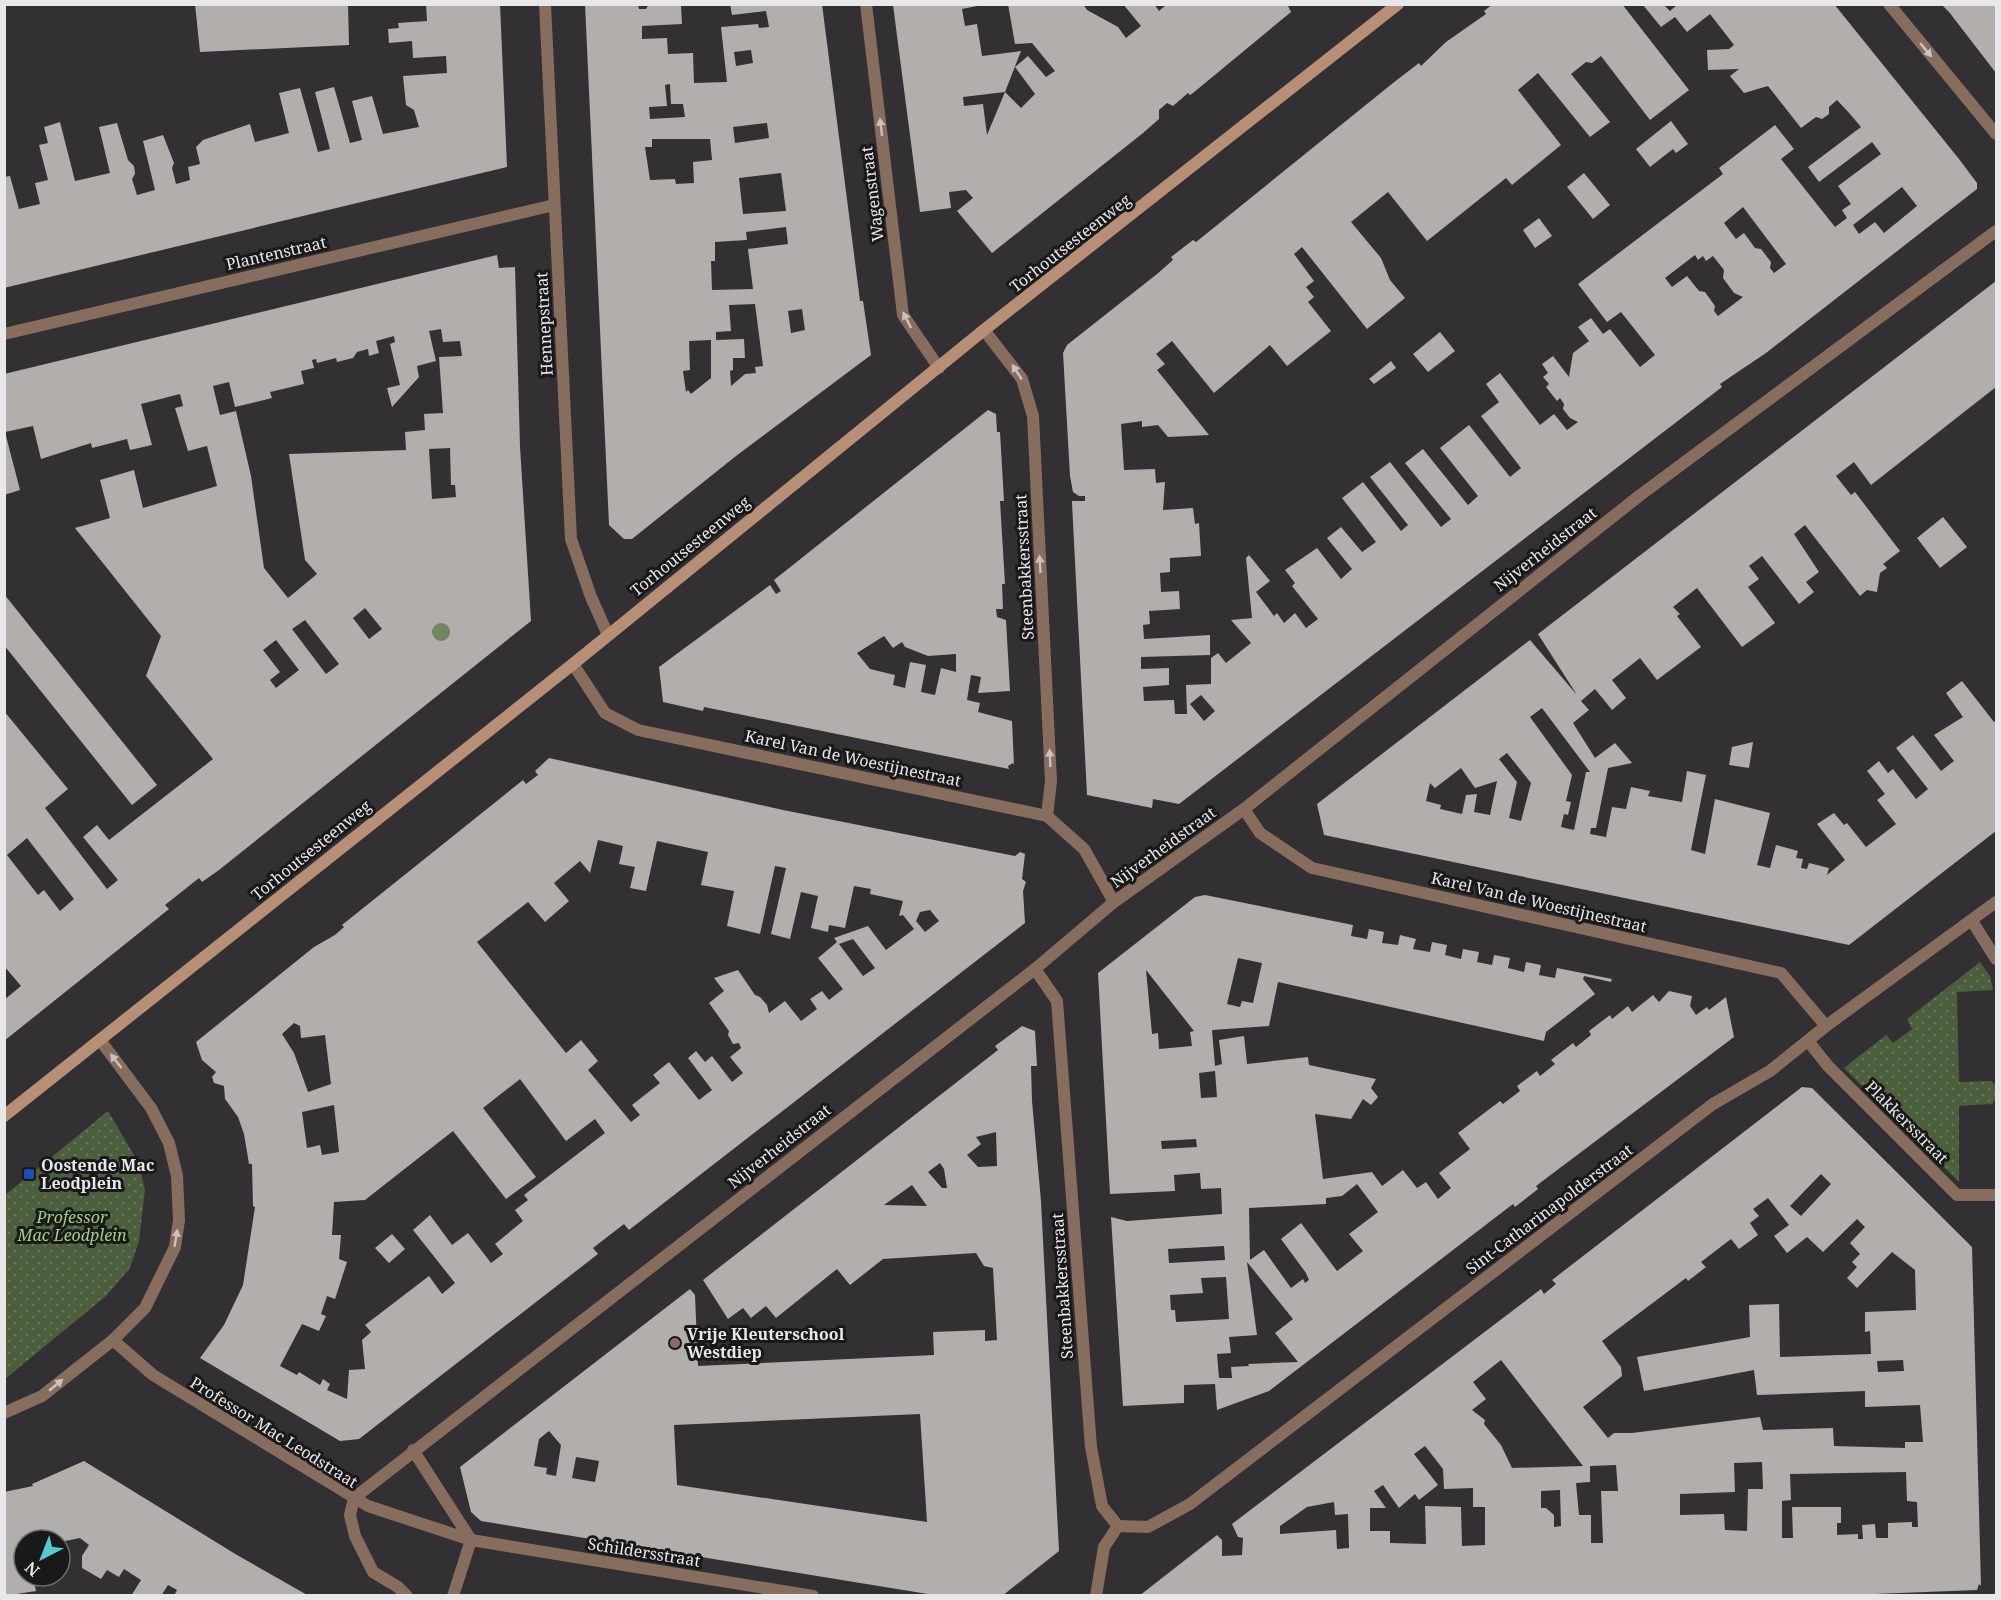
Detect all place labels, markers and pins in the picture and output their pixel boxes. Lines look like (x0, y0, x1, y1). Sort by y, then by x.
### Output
place label: Oostende Mac Leodplein (41, 1154, 154, 1194)
marker: Oostende Mac Leodplein (22, 1167, 36, 1181)
place label: Vrije Kleuterschool Westdiep (687, 1323, 845, 1363)
marker: Vrije Kleuterschool Westdiep (668, 1336, 682, 1350)

